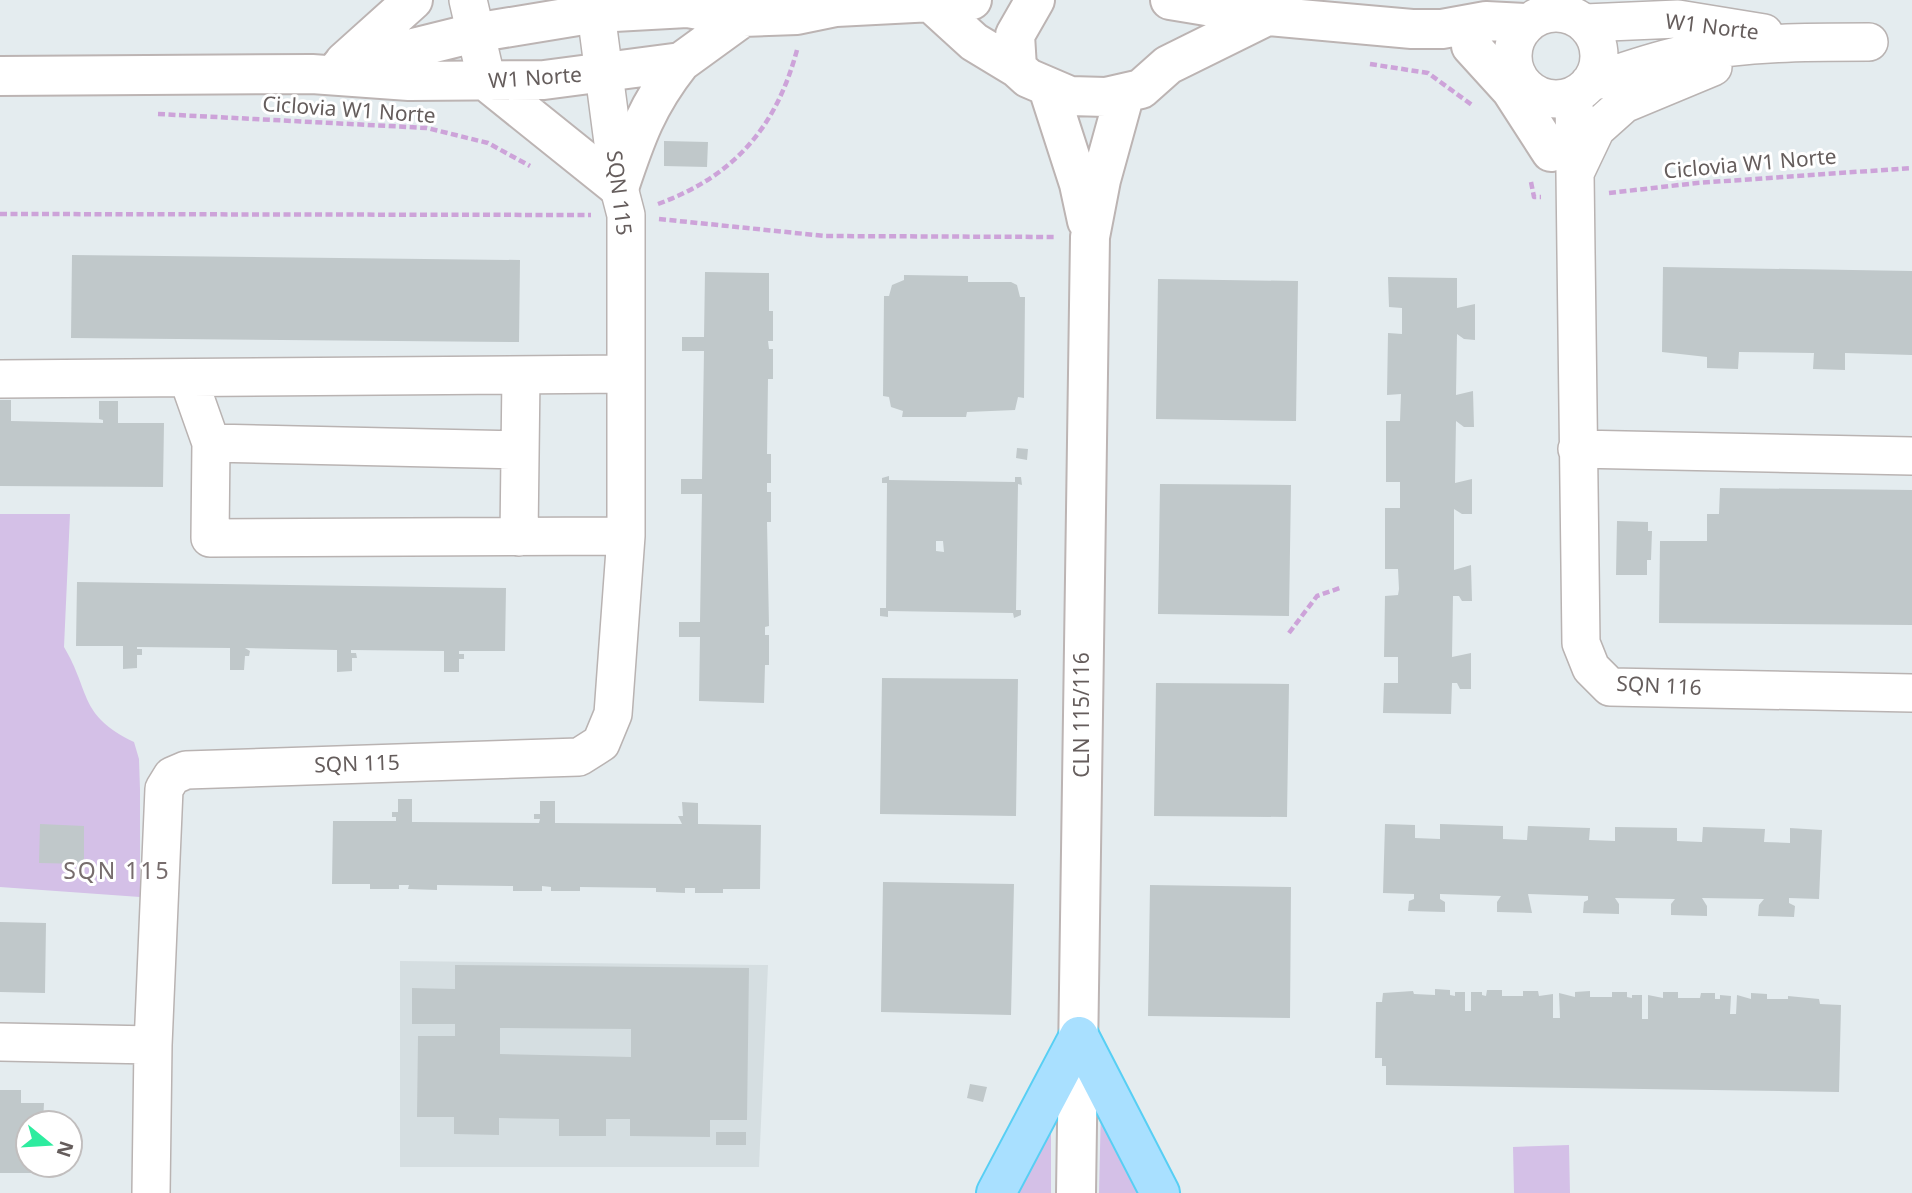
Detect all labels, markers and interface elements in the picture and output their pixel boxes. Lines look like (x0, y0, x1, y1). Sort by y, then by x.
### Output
street label: W1 Norte (1664, 6, 1760, 46)
street label: W1 Norte (487, 60, 583, 94)
street label: Ciclovia W1 Norte (262, 89, 437, 129)
street label: Ciclovia W1 Norte (1662, 141, 1838, 185)
street label: SQN 115 (601, 149, 639, 237)
street label: CLN 115/116 (1067, 652, 1095, 778)
street label: SQN 116 (1616, 669, 1702, 701)
street label: SQN 115 (314, 748, 400, 778)
district label: SQN 115 (63, 854, 171, 886)
north arrow (14, 1109, 84, 1179)
text: N (50, 1138, 80, 1161)

